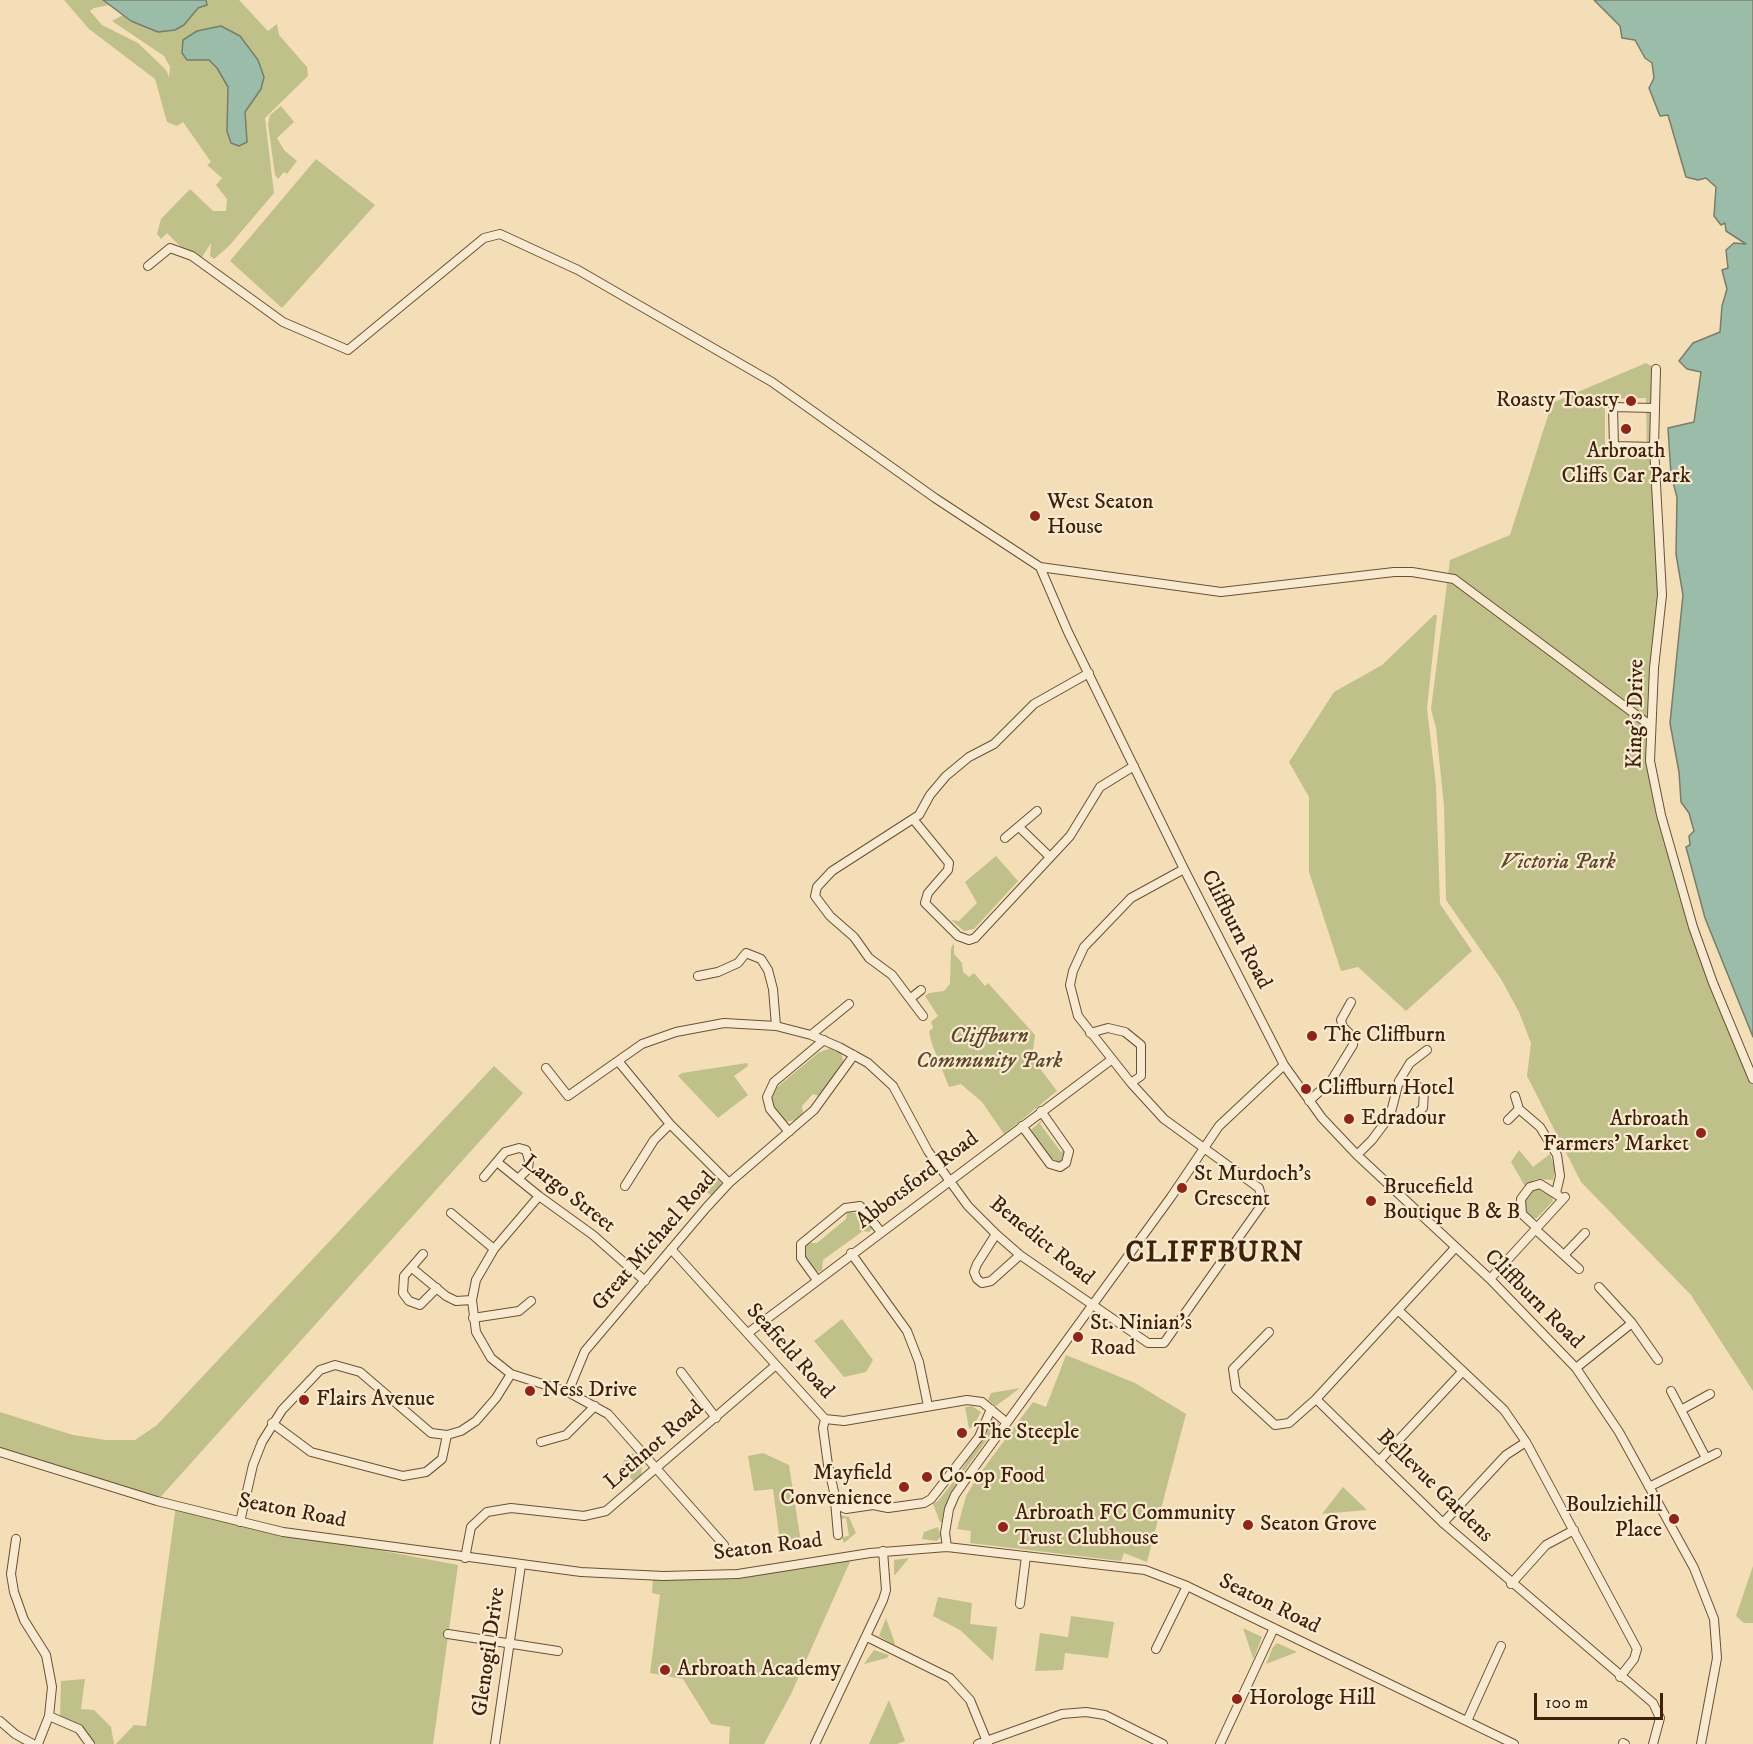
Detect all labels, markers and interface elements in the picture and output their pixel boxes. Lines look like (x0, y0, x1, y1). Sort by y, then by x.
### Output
place label: Roasty Toasty (1496, 388, 1619, 414)
marker: Roasty Toasty (1624, 394, 1638, 408)
marker: Arbroath Cliffs Car Park (1619, 422, 1633, 436)
place label: Arbroath Cliffs Car Park (1561, 439, 1691, 490)
place label: West Seaton House (1047, 490, 1154, 542)
marker: West Seaton House (1028, 509, 1042, 523)
street label: King's Drive (1623, 659, 1651, 769)
park label: Victoria Park (1500, 850, 1616, 876)
street label: Cliffburn Road (1194, 866, 1276, 994)
place label: The Cliffburn (1324, 1023, 1446, 1049)
park label: Cliffburn Community Park (916, 1024, 1062, 1076)
marker: The Cliffburn (1305, 1029, 1319, 1043)
place label: Cliffburn Hotel (1318, 1076, 1454, 1102)
marker: Cliffburn Hotel (1299, 1082, 1313, 1096)
place label: Edradour (1361, 1106, 1446, 1132)
place label: Arbroath Farmers' Market (1543, 1107, 1689, 1158)
marker: Edradour (1342, 1112, 1356, 1126)
street label: Abbotsford Road (852, 1126, 984, 1236)
marker: Arbroath Farmers' Market (1694, 1126, 1708, 1140)
street label: Largo Street (516, 1150, 620, 1240)
place label: St Murdoch's Crescent (1194, 1162, 1311, 1214)
street label: Great Michael Road (587, 1167, 723, 1317)
place label: Brucefield Boutique B & B (1383, 1175, 1520, 1226)
marker: St Murdoch's Crescent (1175, 1181, 1189, 1195)
street label: Benedict Road (983, 1192, 1099, 1292)
marker: Brucefield Boutique B & B (1364, 1194, 1378, 1208)
district label: CLIFFBURN (1126, 1238, 1304, 1272)
street label: Cliffburn Road (1478, 1245, 1588, 1355)
street label: Seafield Road (739, 1299, 839, 1405)
place label: St. Ninian's Road (1090, 1311, 1192, 1362)
marker: St. Ninian's Road (1071, 1330, 1085, 1344)
place label: Ness Drive (542, 1378, 637, 1404)
marker: Ness Drive (523, 1384, 537, 1398)
place label: Flairs Avenue (316, 1387, 435, 1413)
marker: Flairs Avenue (297, 1393, 311, 1407)
street label: Lethnot Road (600, 1396, 710, 1496)
place label: The Steeple (974, 1420, 1079, 1446)
street label: Bellevue Gardens (1370, 1425, 1498, 1549)
marker: The Steeple (955, 1426, 969, 1440)
place label: Mayfield Convenience (780, 1461, 892, 1512)
place label: Co-op Food (939, 1464, 1045, 1490)
marker: Co-op Food (920, 1470, 934, 1484)
marker: Mayfield Convenience (897, 1480, 911, 1494)
street label: Seaton Road (236, 1489, 348, 1535)
place label: Boulziehill Place (1565, 1493, 1662, 1544)
place label: Arbroath FC Community Trust Clubhouse (1015, 1501, 1235, 1552)
place label: Seaton Grove (1260, 1512, 1377, 1538)
marker: Boulziehill Place (1667, 1512, 1681, 1526)
marker: Seaton Grove (1241, 1518, 1255, 1532)
marker: Arbroath FC Community Trust Clubhouse (996, 1520, 1010, 1534)
street label: Seaton Road (712, 1528, 824, 1568)
street label: Seaton Road (1214, 1569, 1324, 1641)
street label: Glenogil Drive (468, 1586, 512, 1718)
place label: Arbroath Academy (677, 1657, 841, 1683)
marker: Arbroath Academy (658, 1663, 672, 1677)
scale bar (1537, 1681, 1666, 1719)
place label: Horologe Hill (1249, 1686, 1376, 1712)
marker: Horologe Hill (1230, 1692, 1244, 1706)
text: 100 m (1545, 1692, 1588, 1714)

